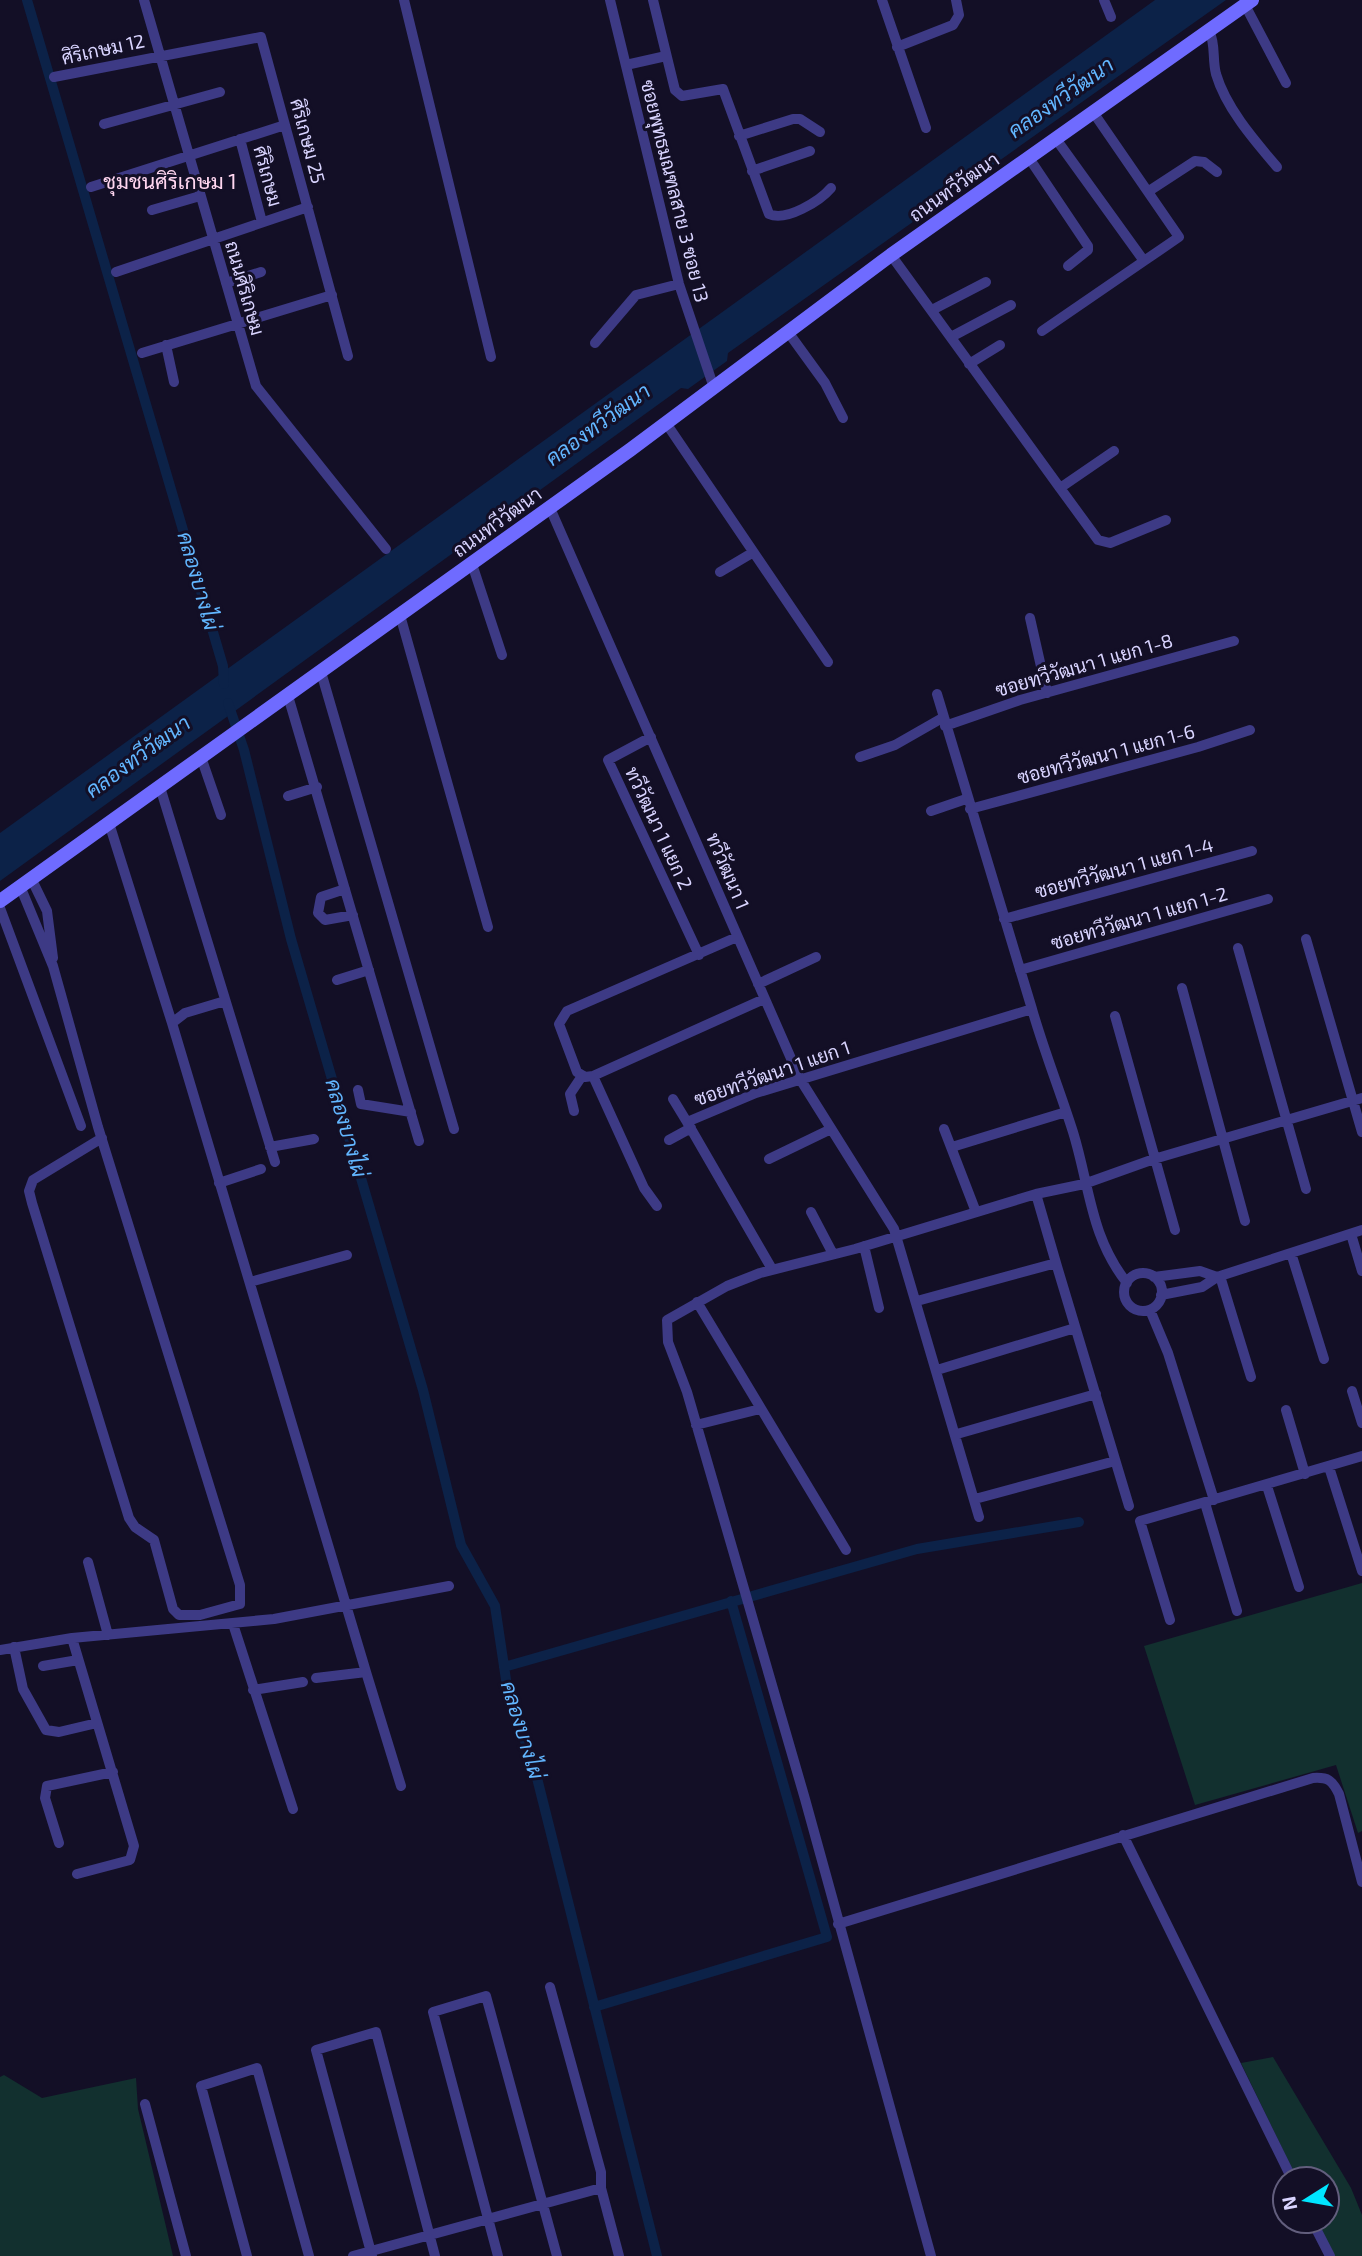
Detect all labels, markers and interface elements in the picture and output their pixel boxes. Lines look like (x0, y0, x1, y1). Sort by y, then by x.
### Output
street label: ศิริเกษม 12 (59, 28, 147, 69)
water label: คลองทวีวัฒนา (1003, 51, 1118, 142)
street label: ซอยพุทธมณฑลสาย 3 ซอย 13 (635, 77, 714, 305)
street label: ศิริเกษม 25 (286, 96, 331, 186)
street label: ศิริเกษม (249, 143, 288, 209)
street label: ถนนทวีวัฒนา (904, 147, 1003, 226)
district label: ชุมชนศิริเกษม 1 (103, 168, 237, 196)
street label: ถนนศิริเกษม (221, 238, 270, 338)
water label: คลองทวีวัฒนา (540, 378, 654, 470)
street label: ถนนทวีวัฒนา (448, 482, 546, 562)
water label: คลองบางไผ่ (173, 528, 226, 634)
street label: ซอยทวีวัฒนา 1 แยก 1-8 (993, 628, 1175, 701)
water label: คลองทวีวัฒนา (80, 710, 194, 802)
street label: ซอยทวีวัฒนา 1 แยก 1-6 (1015, 719, 1197, 788)
street label: ทวีวัฒนา 1 แยก 2 (621, 763, 698, 893)
street label: ทวีวัฒนา 1 (702, 829, 755, 913)
street label: ซอยทวีวัฒนา 1 แยก 1-4 (1032, 833, 1216, 902)
street label: ซอยทวีวัฒนา 1 แยก 1-2 (1048, 881, 1230, 954)
street label: ซอยทวีวัฒนา 1 แยก 1 (691, 1035, 853, 1110)
water label: คลองบางไผ่ (321, 1075, 374, 1181)
water label: คลองบางไผ่ (497, 1678, 550, 1783)
north arrow (1271, 2165, 1341, 2235)
text: N (1276, 2194, 1301, 2212)

